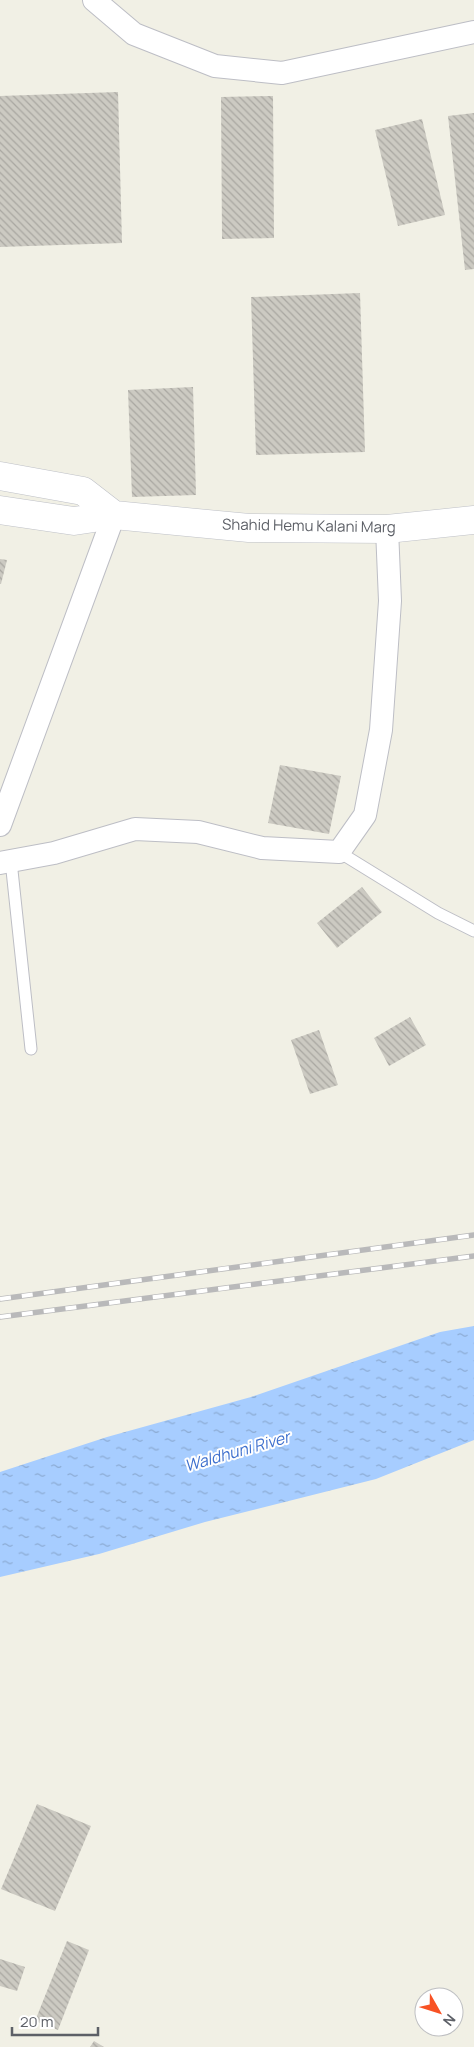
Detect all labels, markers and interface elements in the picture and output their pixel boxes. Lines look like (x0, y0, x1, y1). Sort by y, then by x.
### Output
street label: Shahid Hemu Kalani Marg (222, 513, 396, 538)
water label: Waldhuni River (182, 1425, 294, 1477)
north arrow (414, 1987, 464, 2037)
scale bar (12, 2004, 99, 2036)
text: 20 m (20, 2011, 53, 2032)
text: N (439, 2011, 460, 2030)

